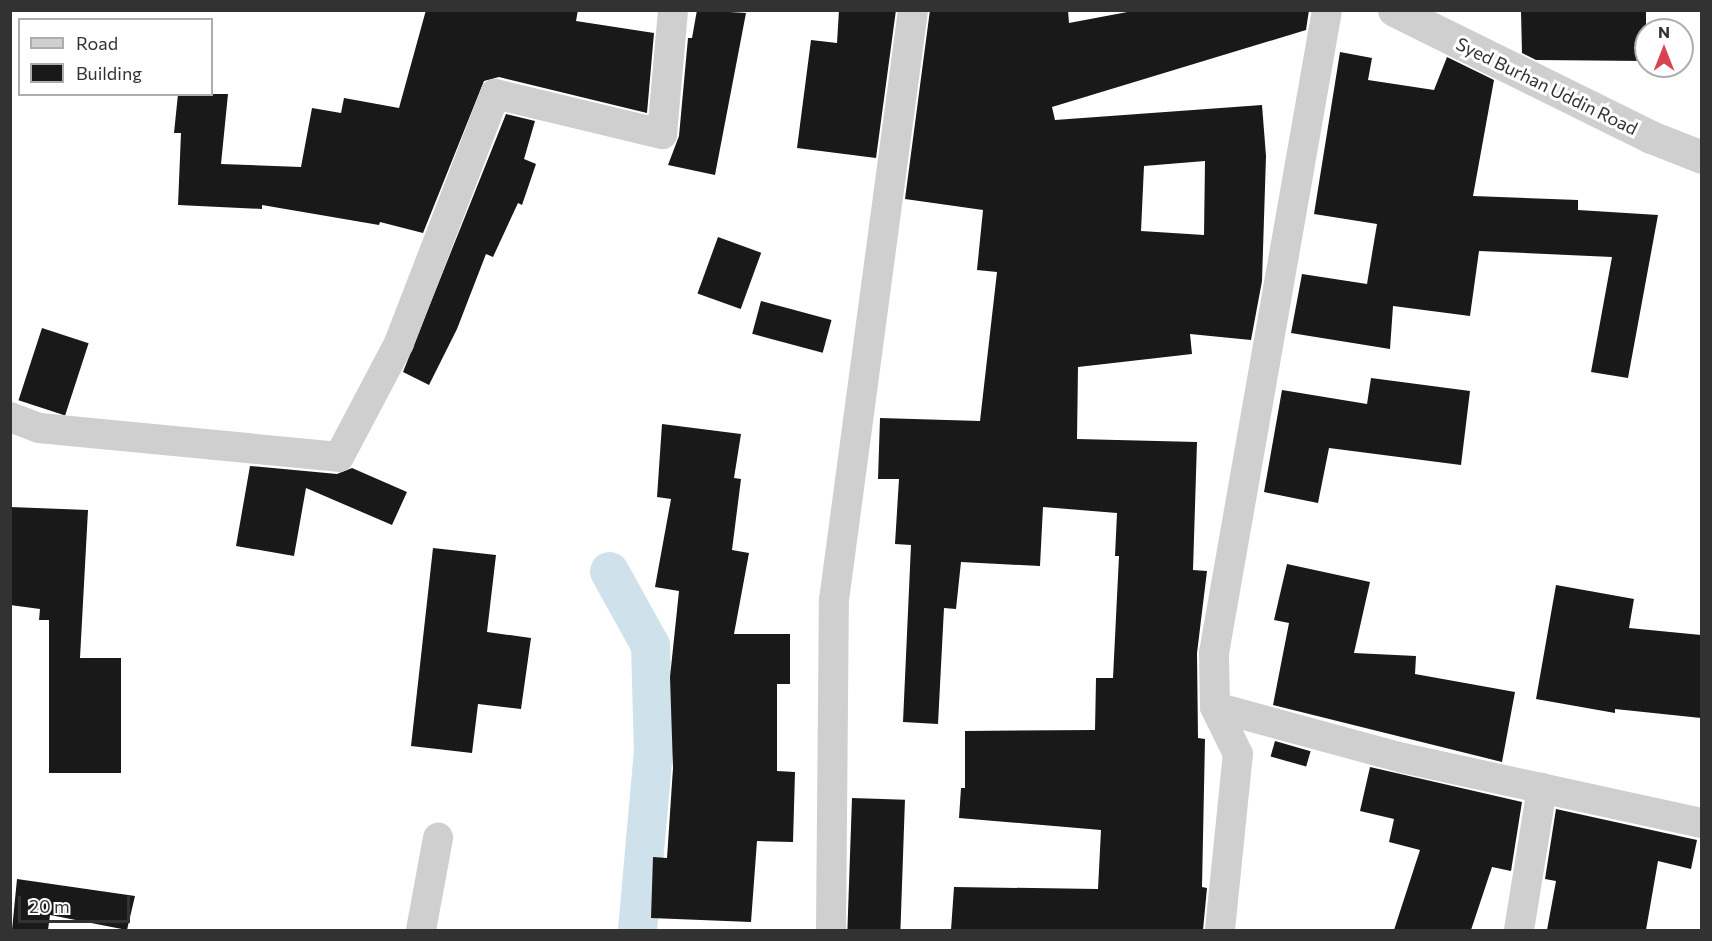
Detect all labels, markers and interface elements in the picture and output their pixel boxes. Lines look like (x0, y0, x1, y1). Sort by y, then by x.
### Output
legend (18, 18, 213, 96)
north arrow (1634, 18, 1694, 78)
text: N (1658, 22, 1670, 41)
text: Road (76, 32, 118, 54)
street label: Syed Burhan Uddin Road (1453, 33, 1641, 139)
text: Building (76, 62, 142, 84)
scale bar (21, 884, 134, 922)
text: 20 m (29, 895, 70, 917)

